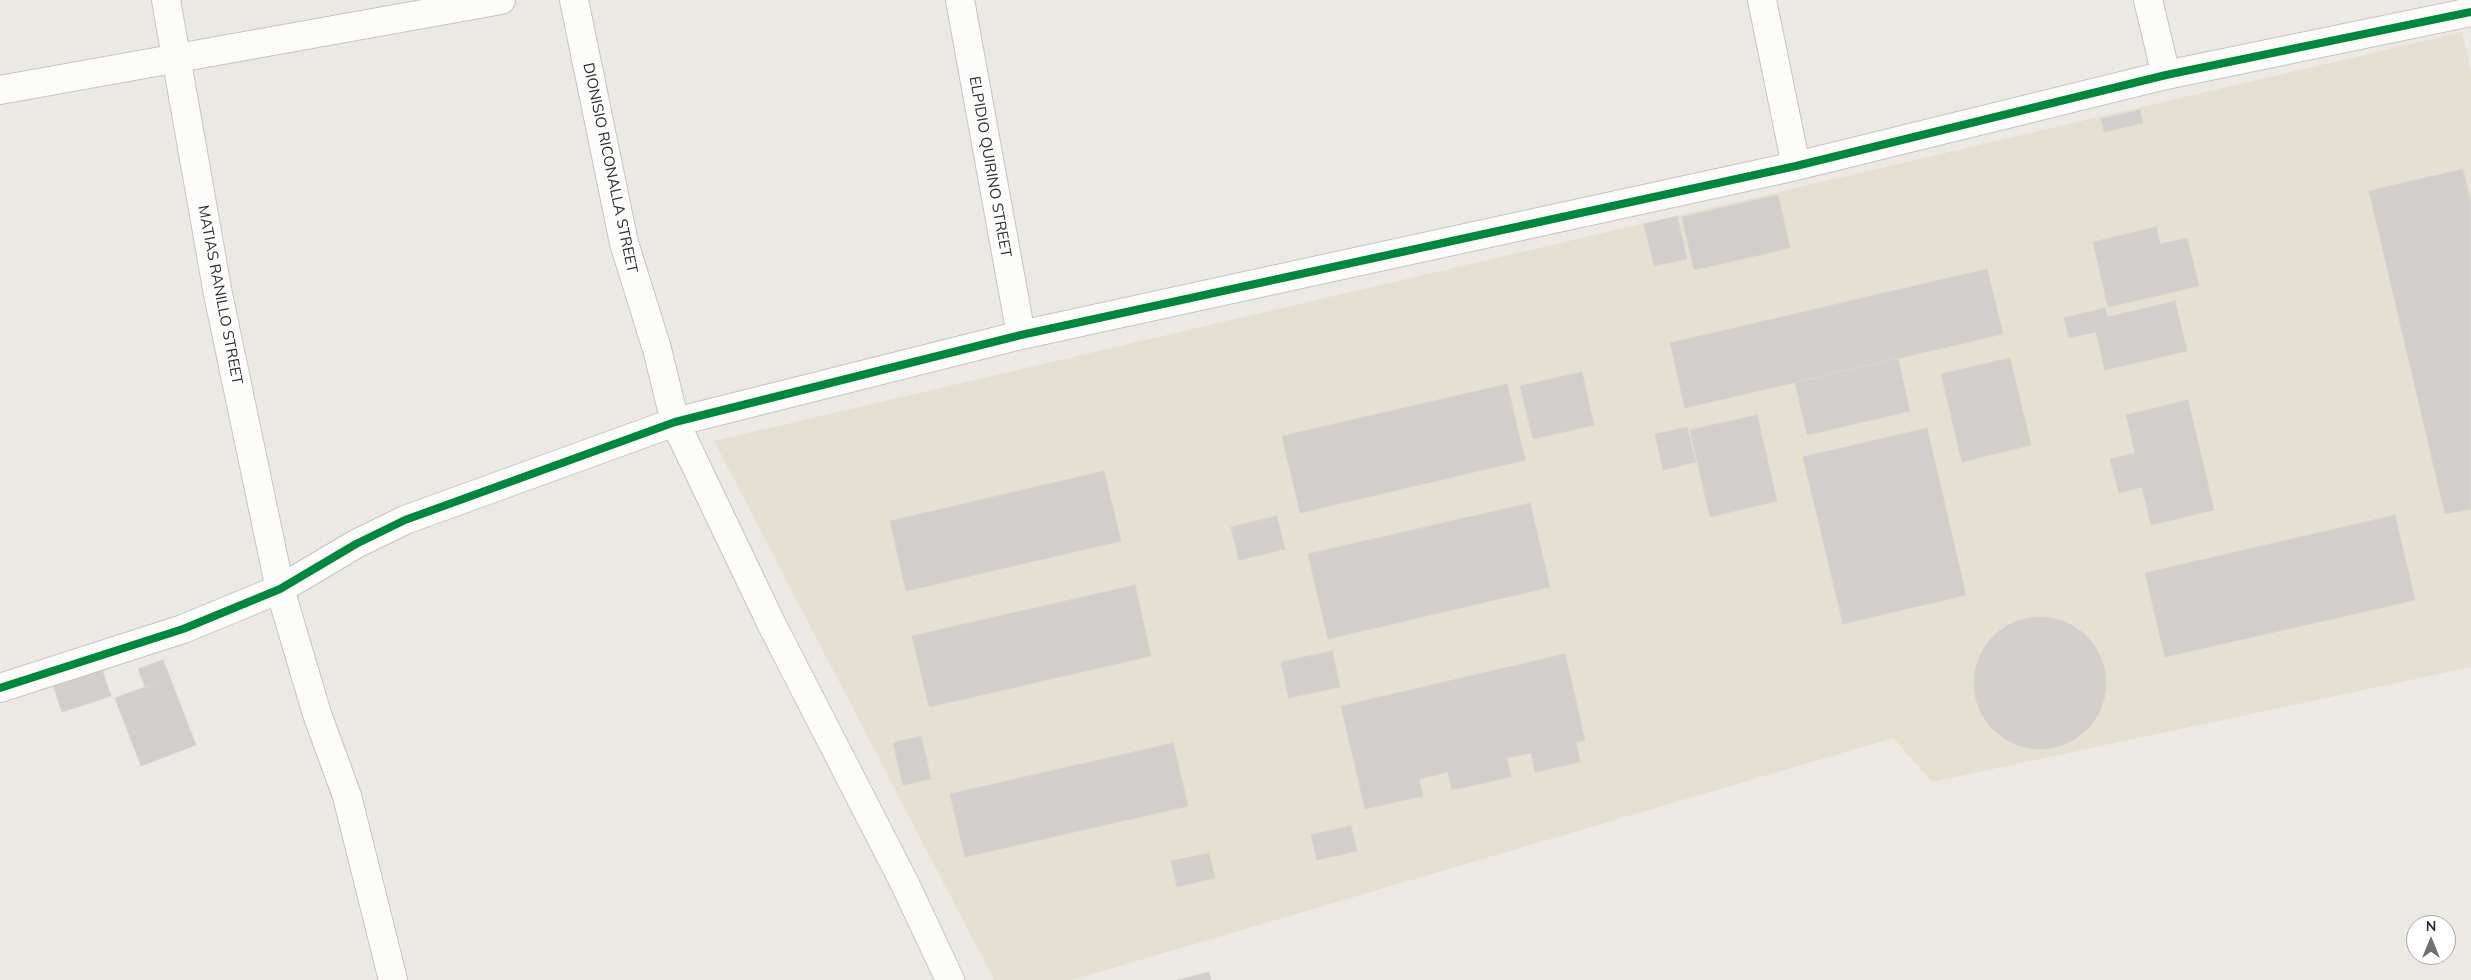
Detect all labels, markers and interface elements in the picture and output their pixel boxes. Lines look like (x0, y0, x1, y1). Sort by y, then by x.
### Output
street label: DIONISIO RICONALLA STREET (579, 61, 641, 275)
street label: ELPIDIO QUIRINO STREET (965, 75, 1015, 259)
street label: MATIAS RANILLO STREET (194, 204, 246, 386)
north arrow (2406, 915, 2456, 965)
text: N (2426, 917, 2436, 935)

